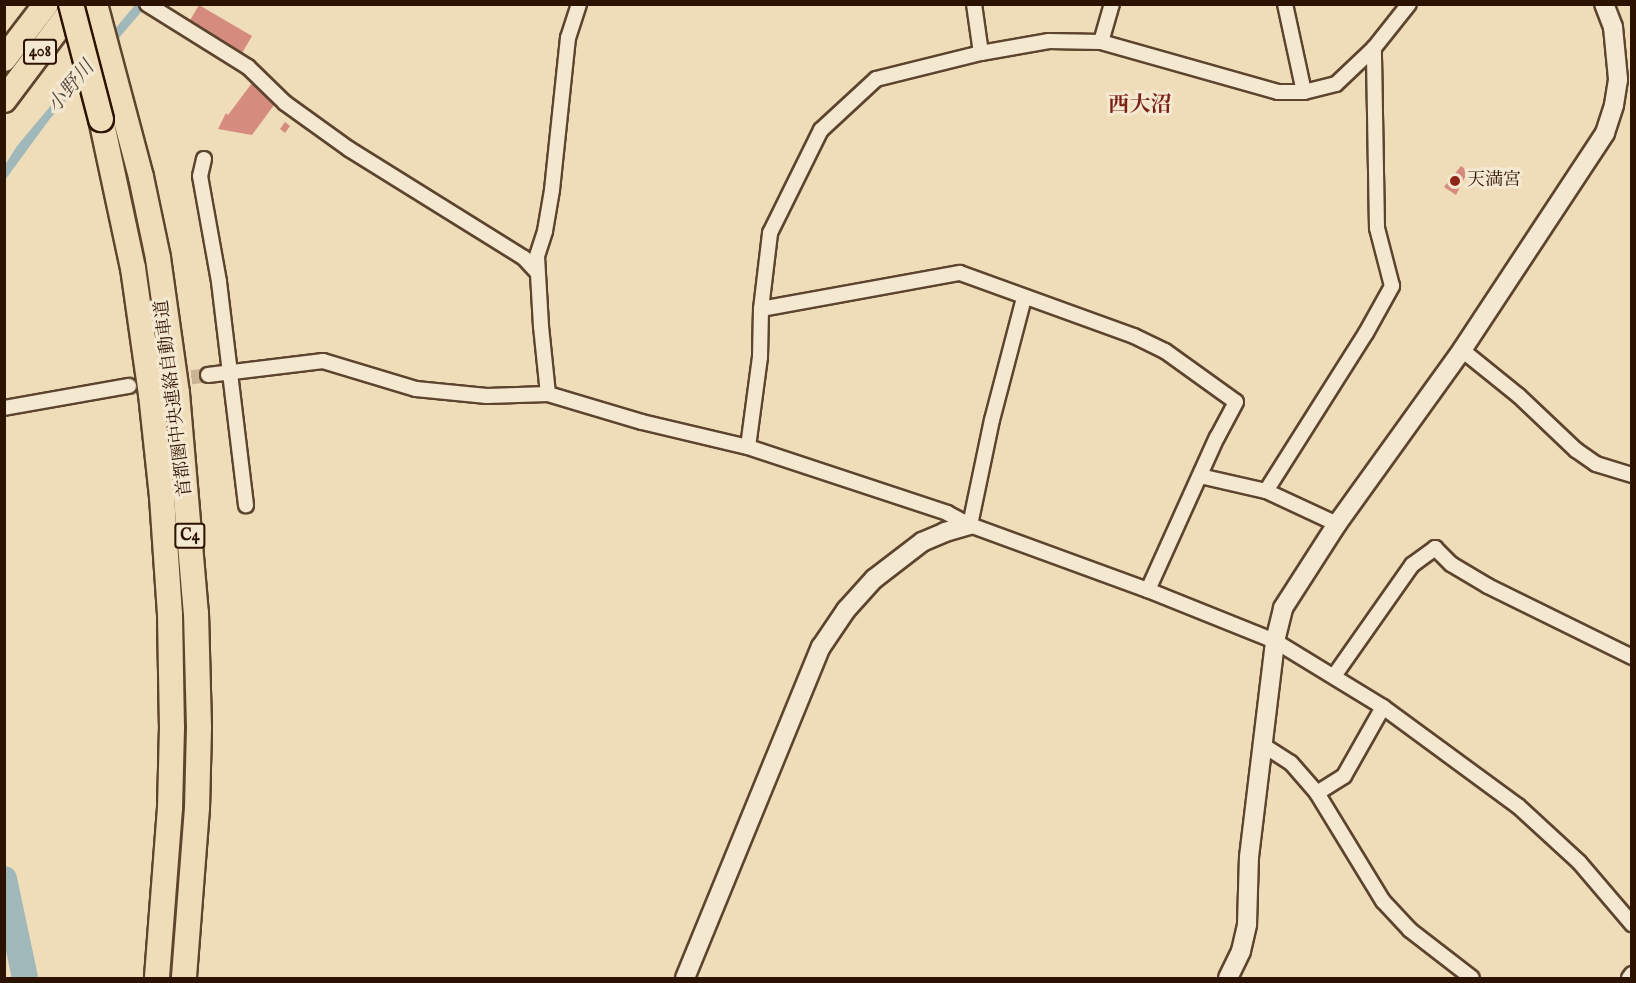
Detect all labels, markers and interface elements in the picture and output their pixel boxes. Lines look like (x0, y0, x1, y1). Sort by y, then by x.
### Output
road number: 408 (22, 39, 58, 65)
water label: 小野川 (43, 56, 99, 118)
district label: 西大沼 (1109, 93, 1171, 119)
place label: 天満宮 (1467, 170, 1521, 192)
marker: 天満宮 (1448, 174, 1462, 188)
street label: 首都圏中央連絡自動車道 (152, 298, 198, 498)
road number: C4 (174, 523, 207, 549)

